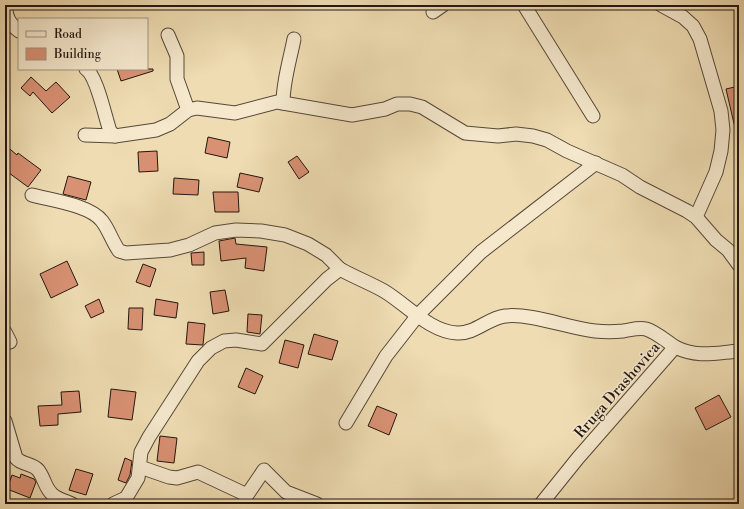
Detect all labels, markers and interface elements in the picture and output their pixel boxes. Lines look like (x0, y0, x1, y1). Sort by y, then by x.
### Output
legend (18, 18, 148, 70)
text: Road (54, 27, 82, 42)
text: Building (53, 47, 102, 62)
street label: Rruga Drashovica (570, 338, 665, 442)

